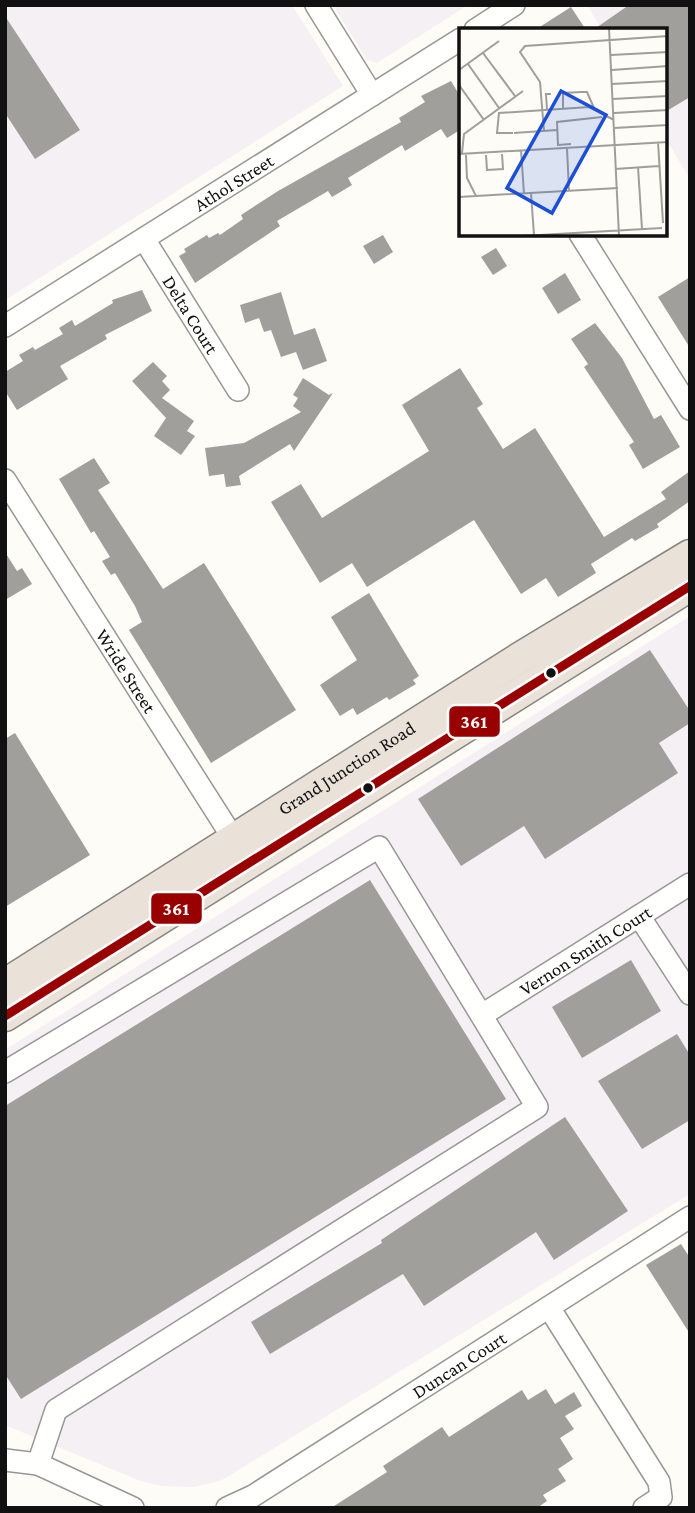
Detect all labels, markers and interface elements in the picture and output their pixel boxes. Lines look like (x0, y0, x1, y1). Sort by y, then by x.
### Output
inset map (459, 28, 667, 236)
street label: Athol Street (190, 149, 278, 215)
street label: Delta Court (158, 272, 223, 358)
street label: Wride Street (91, 625, 161, 717)
unlabelled marker (544, 666, 558, 680)
line badge: 361 (448, 705, 501, 738)
text: 361 (461, 711, 487, 732)
street label: Grand Junction Road (274, 717, 419, 819)
unlabelled marker (361, 781, 375, 795)
line badge: 361 (150, 892, 203, 925)
text: 361 (163, 898, 189, 919)
street label: Vernon Smith Court (516, 901, 656, 1000)
street label: Duncan Court (408, 1327, 511, 1403)

